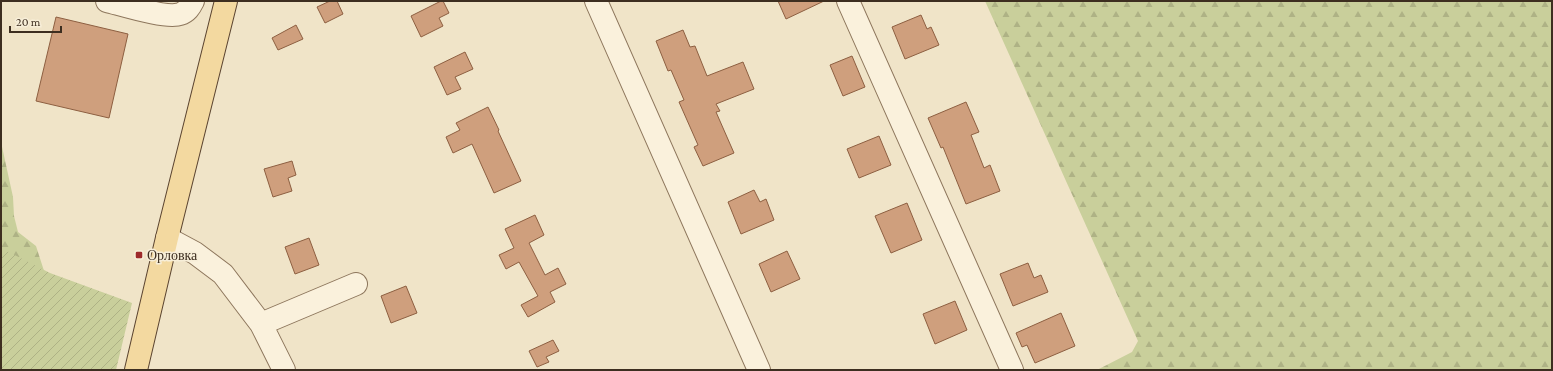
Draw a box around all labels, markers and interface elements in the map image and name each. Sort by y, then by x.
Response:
scale bar [10,8,61,34]
text: 20 m [16,15,41,29]
place label: Орловка [147,247,198,263]
marker: Орловка [134,250,144,260]

